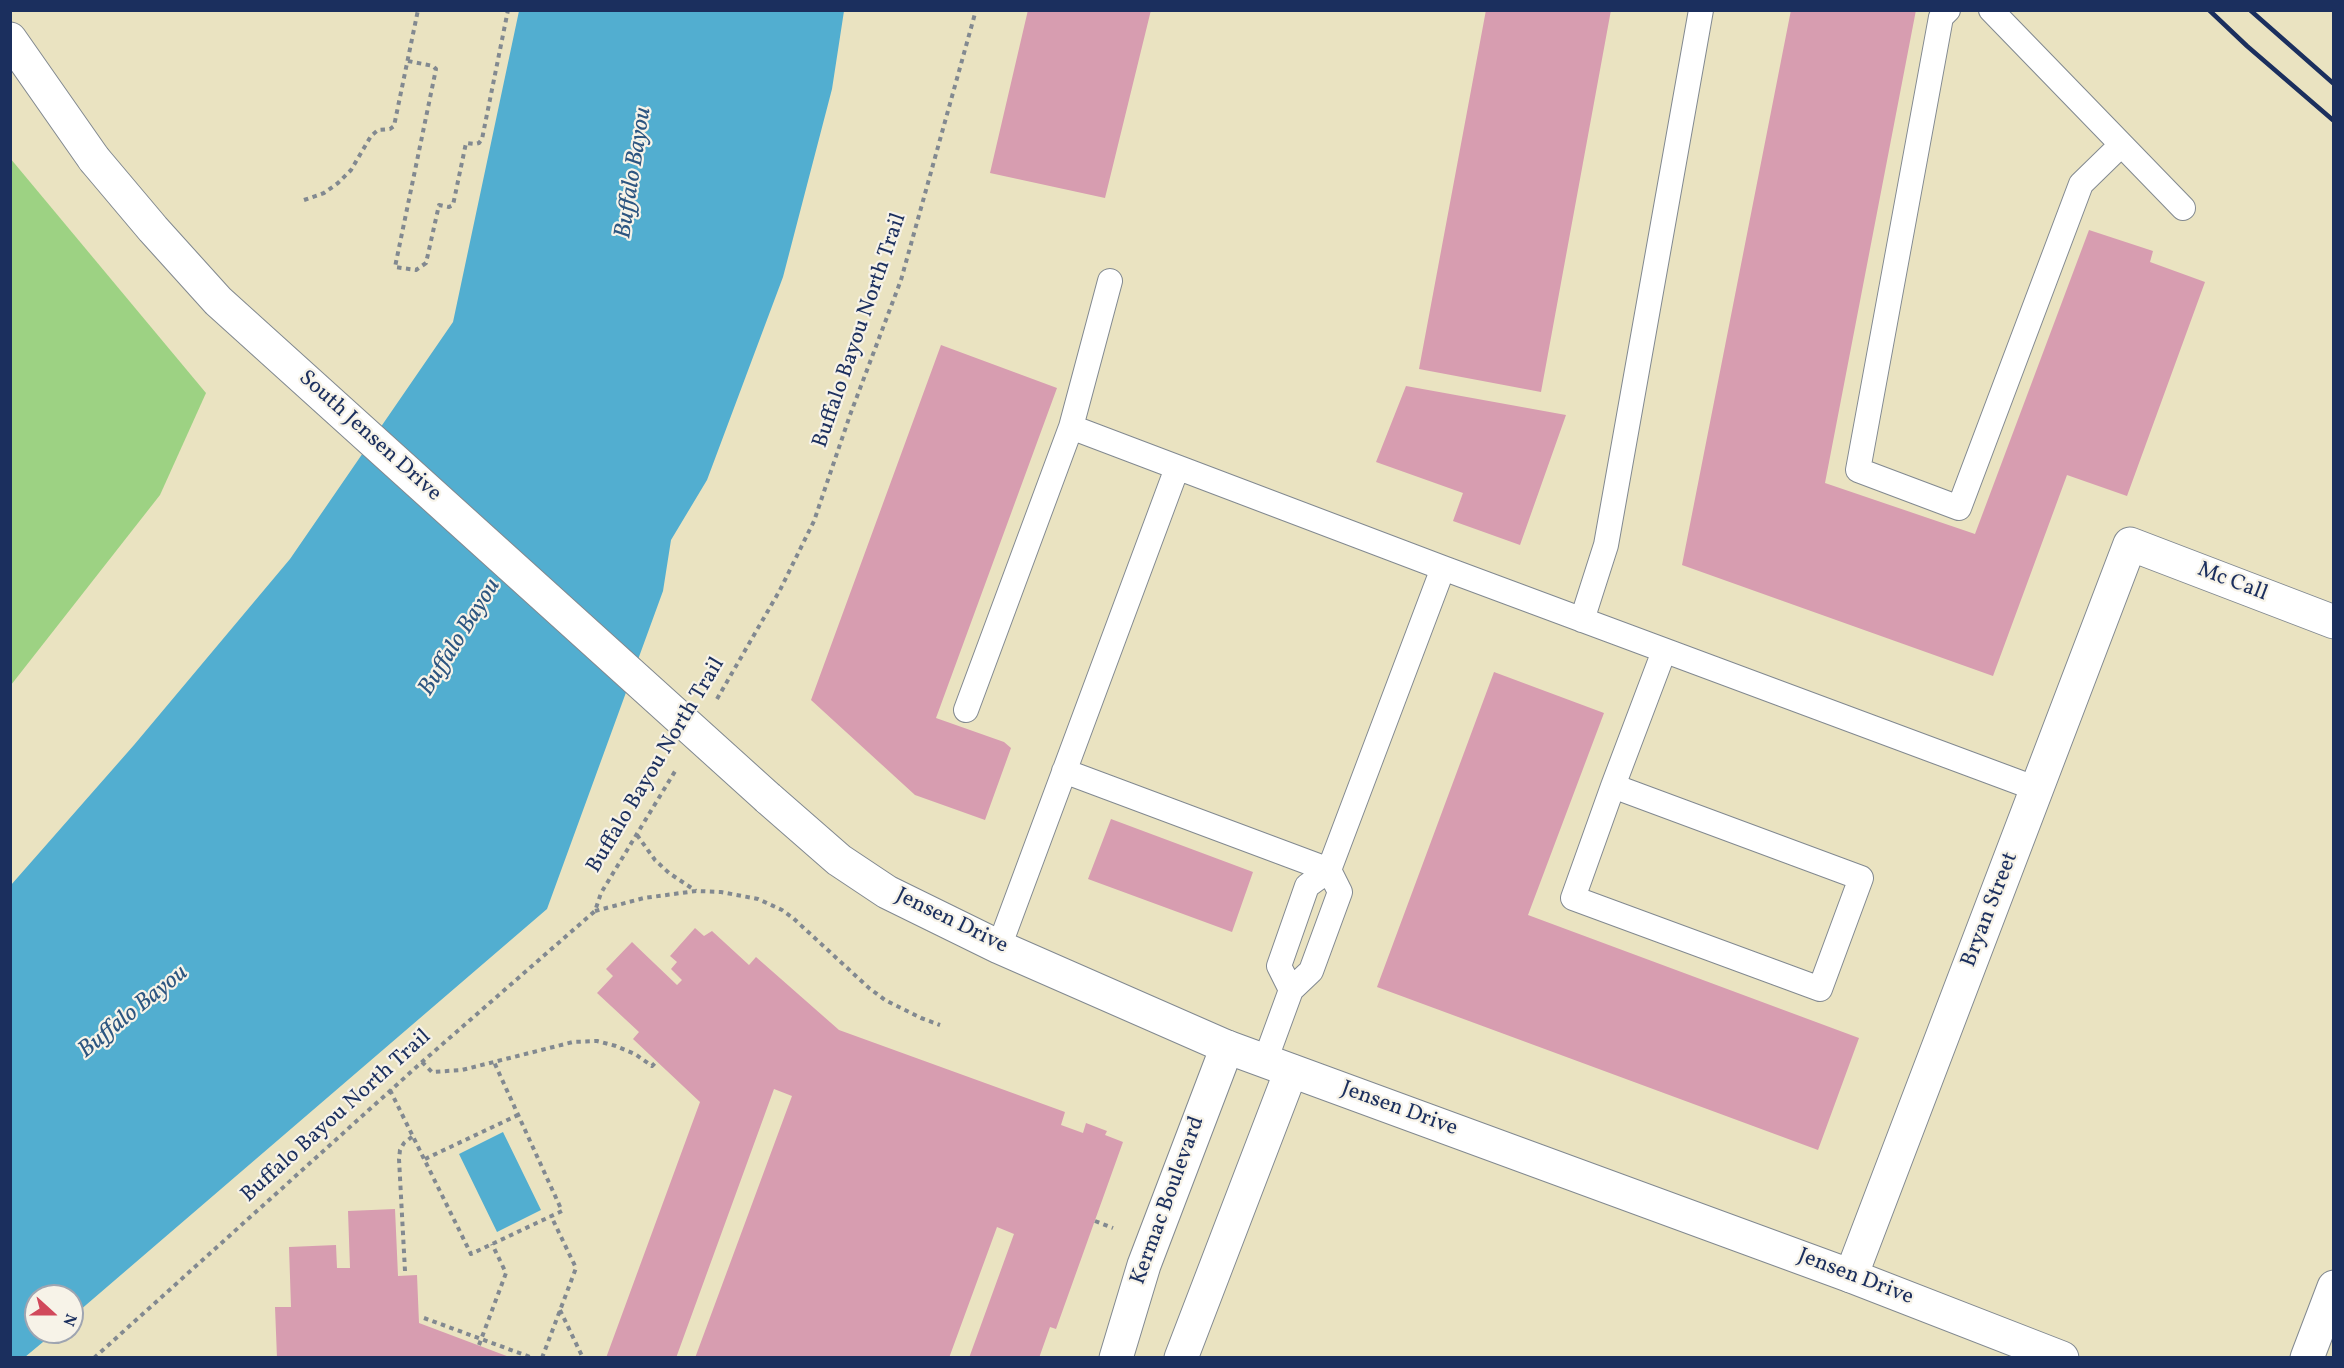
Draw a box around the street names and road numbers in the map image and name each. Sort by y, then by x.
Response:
street label: Buffalo Bayou North Trail [808,210,914,452]
street label: South Jensen Drive [292,366,446,508]
street label: Mc Call [2193,558,2271,608]
street label: Buffalo Bayou North Trail [582,654,732,878]
street label: Bryan Street [1957,849,2025,971]
street label: Jensen Drive [890,883,1012,961]
street label: Buffalo Bayou North Trail [237,1025,437,1209]
street label: Jensen Drive [1337,1077,1461,1143]
street label: Kermac Boulevard [1126,1113,1212,1289]
street label: Jensen Drive [1793,1244,1917,1312]

